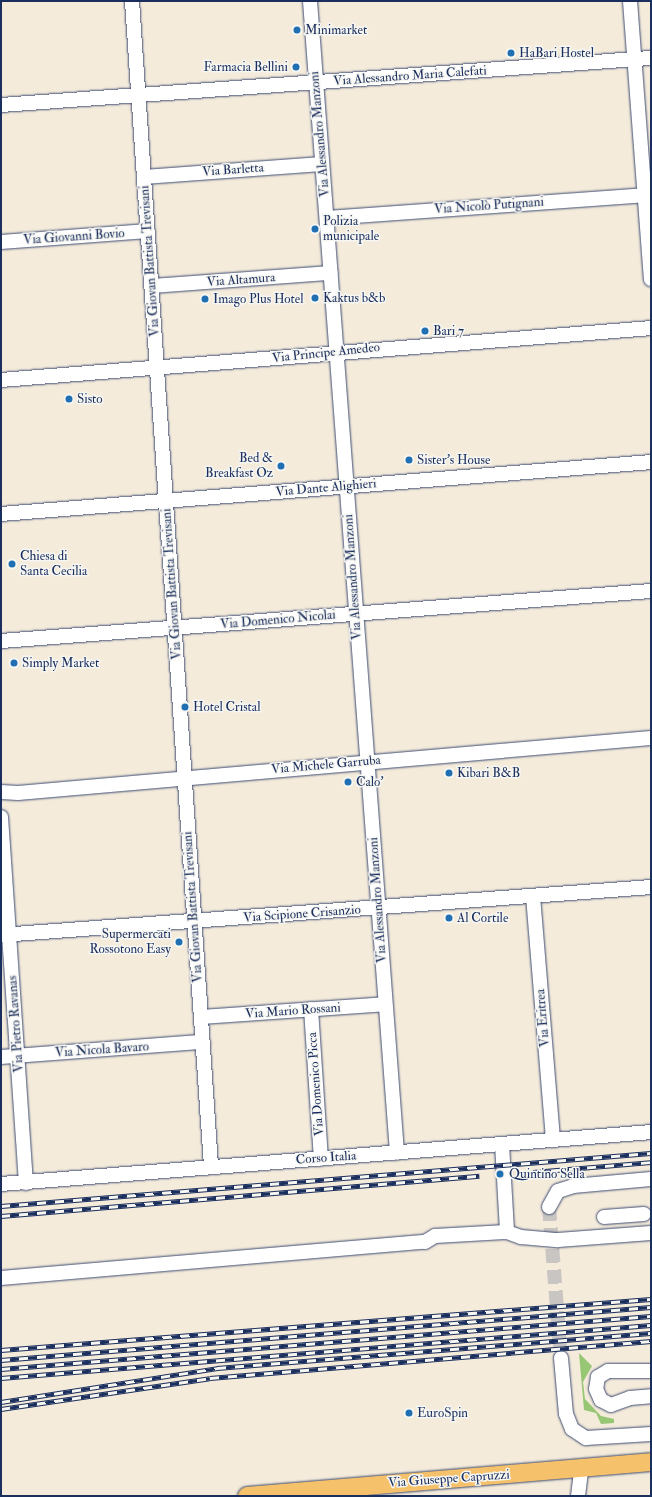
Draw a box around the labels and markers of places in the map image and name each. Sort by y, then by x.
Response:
place label: Minimarket [305,22,367,38]
marker: Minimarket [292,25,302,35]
place label: HaBari Hostel [519,45,594,61]
marker: HaBari Hostel [506,48,516,58]
place label: Farmacia Bellini [204,59,288,75]
marker: Farmacia Bellini [291,62,301,72]
place label: Polizia municipale [323,214,379,245]
marker: Polizia municipale [310,224,320,234]
place label: Kaktus b&b [323,290,385,306]
place label: Imago Plus Hotel [213,291,304,307]
marker: Kaktus b&b [310,293,320,303]
marker: Imago Plus Hotel [200,294,210,304]
place label: Bari 7 [433,323,464,339]
marker: Bari 7 [420,326,430,336]
place label: Sisto [77,391,103,407]
marker: Sisto [64,394,74,404]
place label: Bed & Breakfast Oz [205,451,273,482]
place label: Sister's House [417,452,490,468]
marker: Sister's House [404,455,414,465]
marker: Bed & Breakfast Oz [276,461,286,471]
place label: Chiesa di Santa Cecilia [20,549,87,580]
marker: Chiesa di Santa Cecilia [7,559,17,569]
place label: Simply Market [22,655,99,671]
marker: Simply Market [9,658,19,668]
place label: Hotel Cristal [193,699,261,715]
marker: Hotel Cristal [180,702,190,712]
place label: Kibari B&B [457,765,520,781]
marker: Kibari B&B [444,768,454,778]
place label: Calo' [356,774,384,790]
marker: Calo' [343,777,353,787]
place label: Al Cortile [457,910,508,926]
marker: Al Cortile [444,913,454,923]
place label: Supermercati Rossotono Easy [89,927,171,958]
marker: Supermercati Rossotono Easy [174,937,184,947]
place label: Quintino Sella [509,1166,585,1182]
marker: Quintino Sella [494,1168,506,1180]
place label: EuroSpin [417,1405,468,1421]
marker: EuroSpin [404,1408,414,1418]

